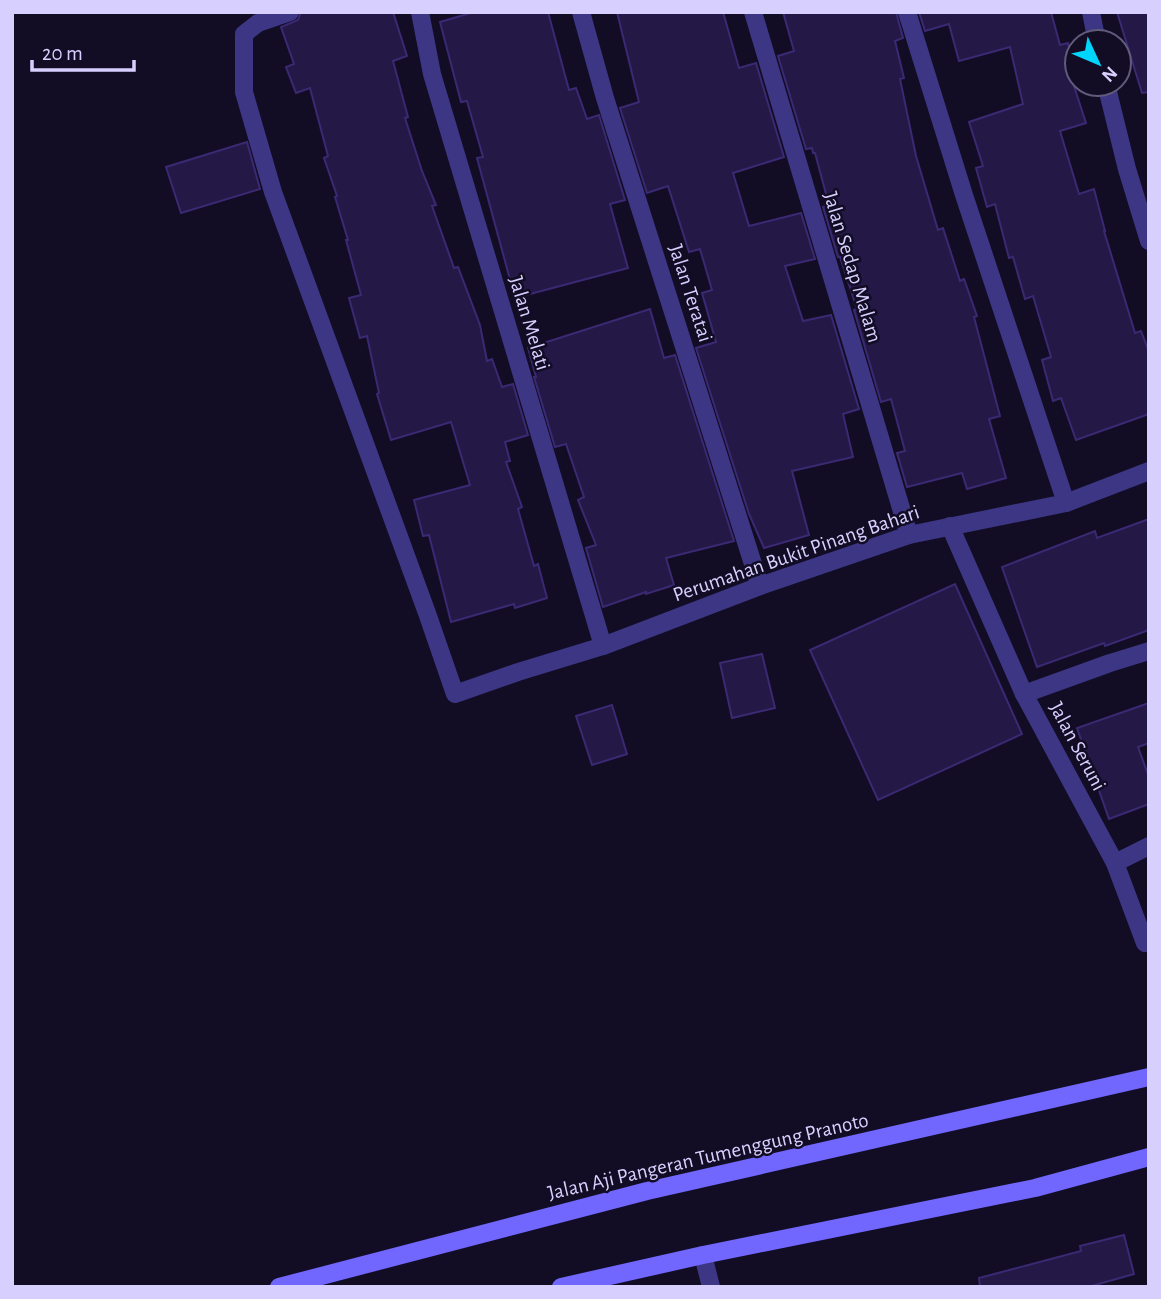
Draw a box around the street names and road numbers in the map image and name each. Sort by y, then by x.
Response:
street label: Jalan Sedap Malam [820,189,885,345]
street label: Jalan Teratai [665,242,716,344]
street label: Jalan Melati [505,274,554,373]
street label: Perumahan Bukit Pinang Bahari [670,501,922,606]
street label: Jalan Seruni [1045,698,1110,794]
street label: Jalan Aji Pangeran Tumenggung Pranoto [546,1109,871,1204]

